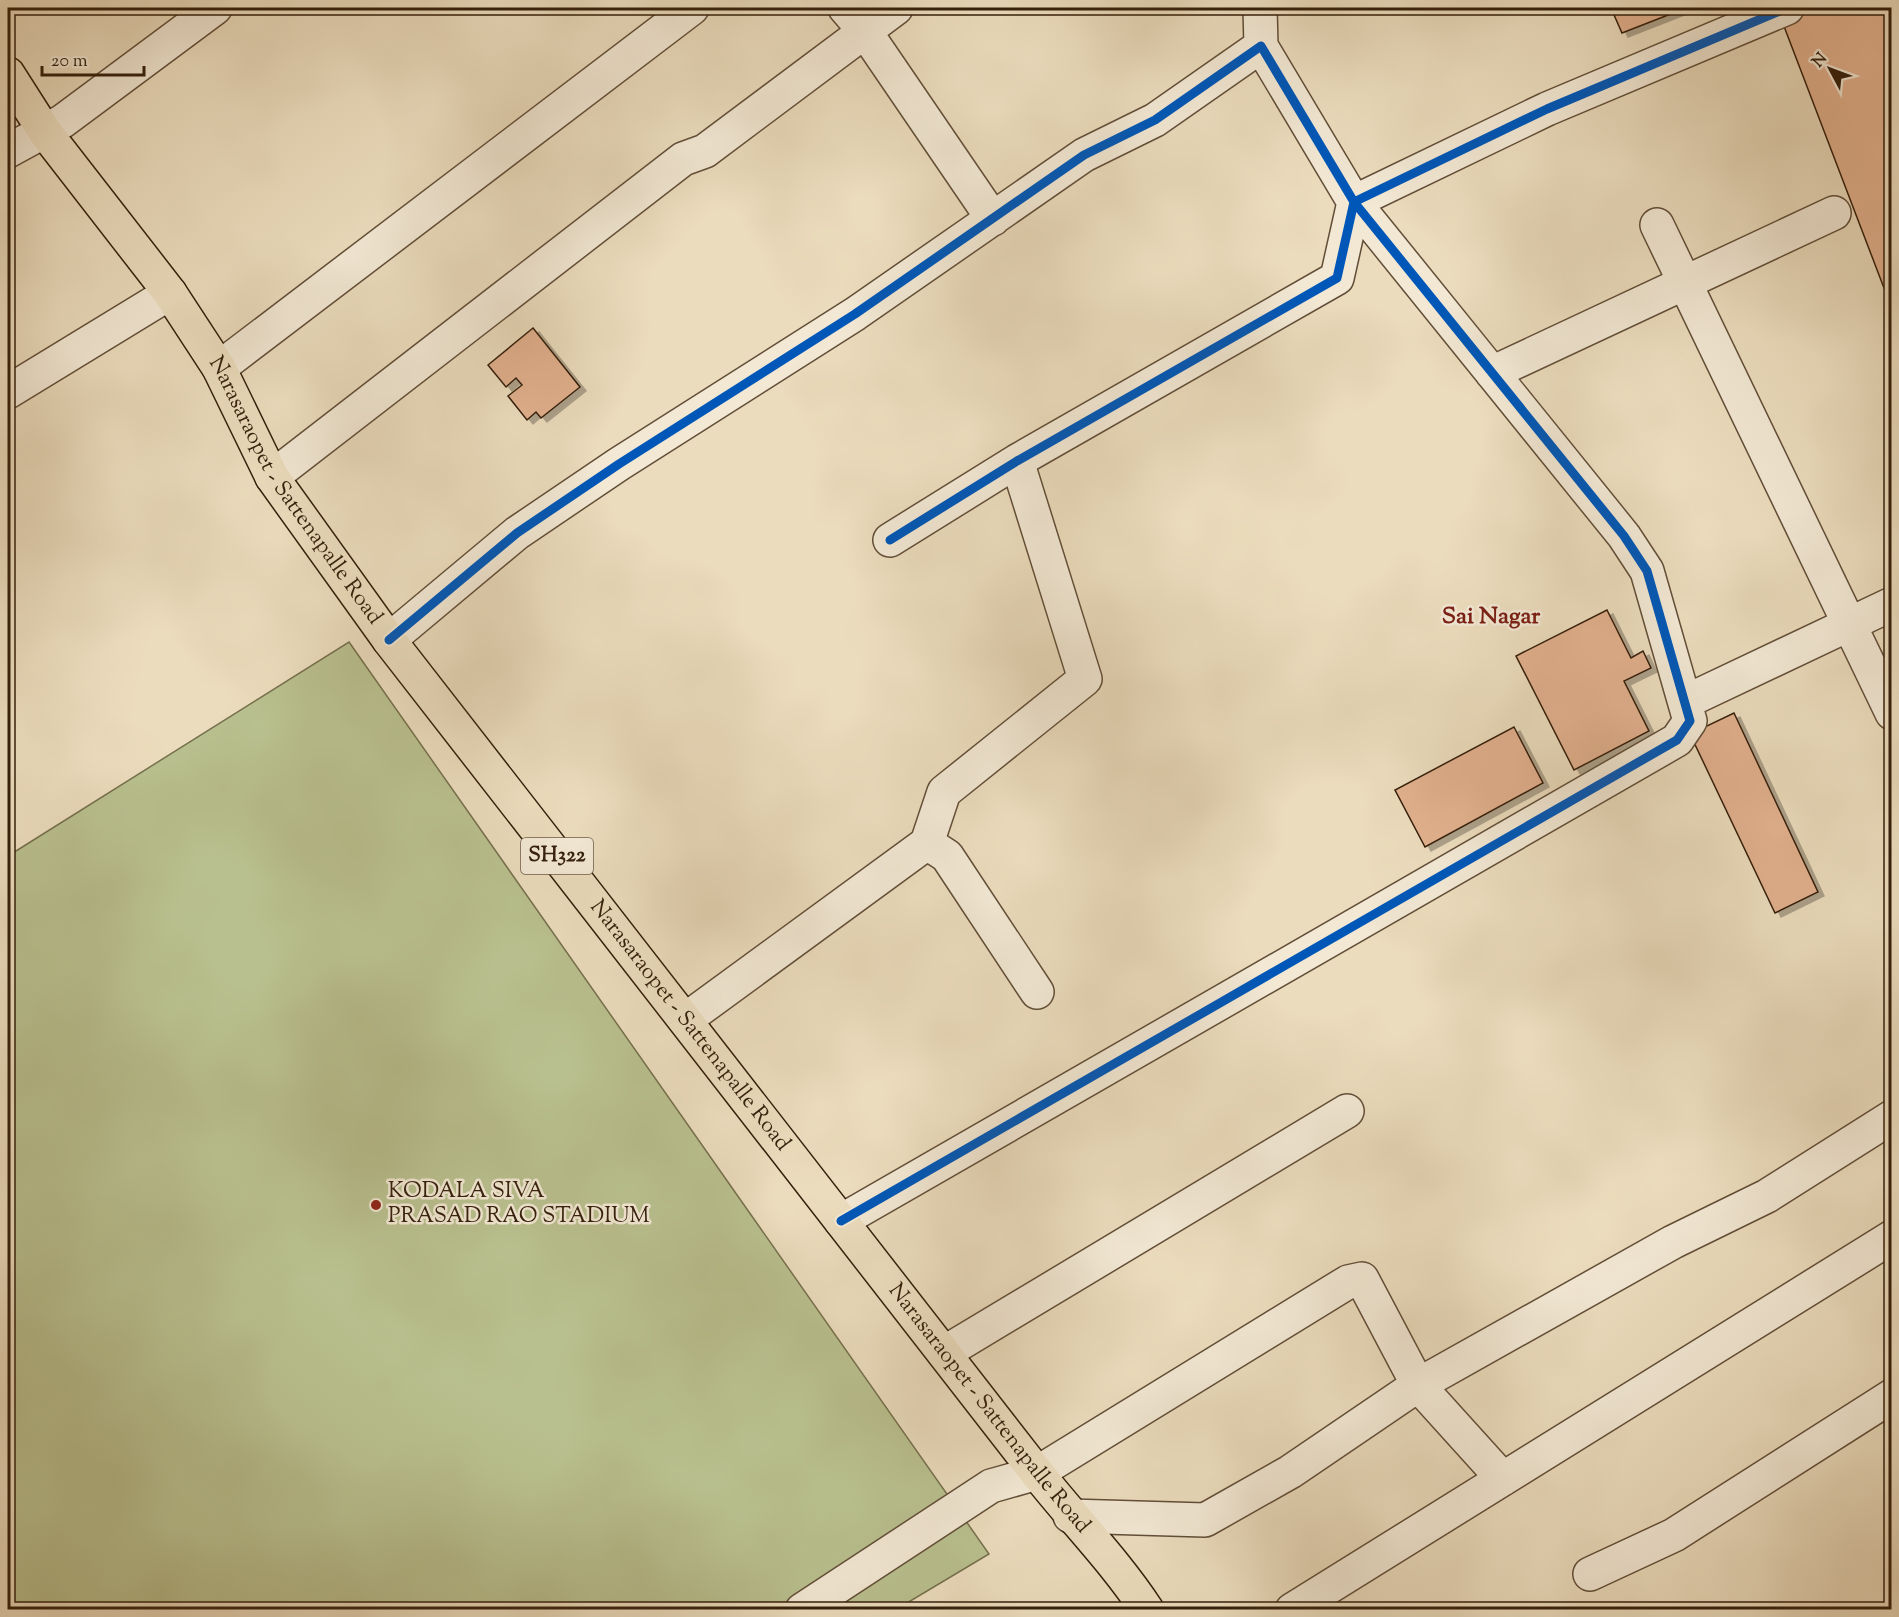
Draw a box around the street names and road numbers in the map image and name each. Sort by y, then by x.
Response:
street label: Narasaraopet - Sattenapalle Road [200,350,389,632]
road number: SH322 [521,838,593,874]
street label: Narasaraopet - Sattenapalle Road [581,893,797,1159]
street label: Narasaraopet - Sattenapalle Road [879,1277,1097,1541]

